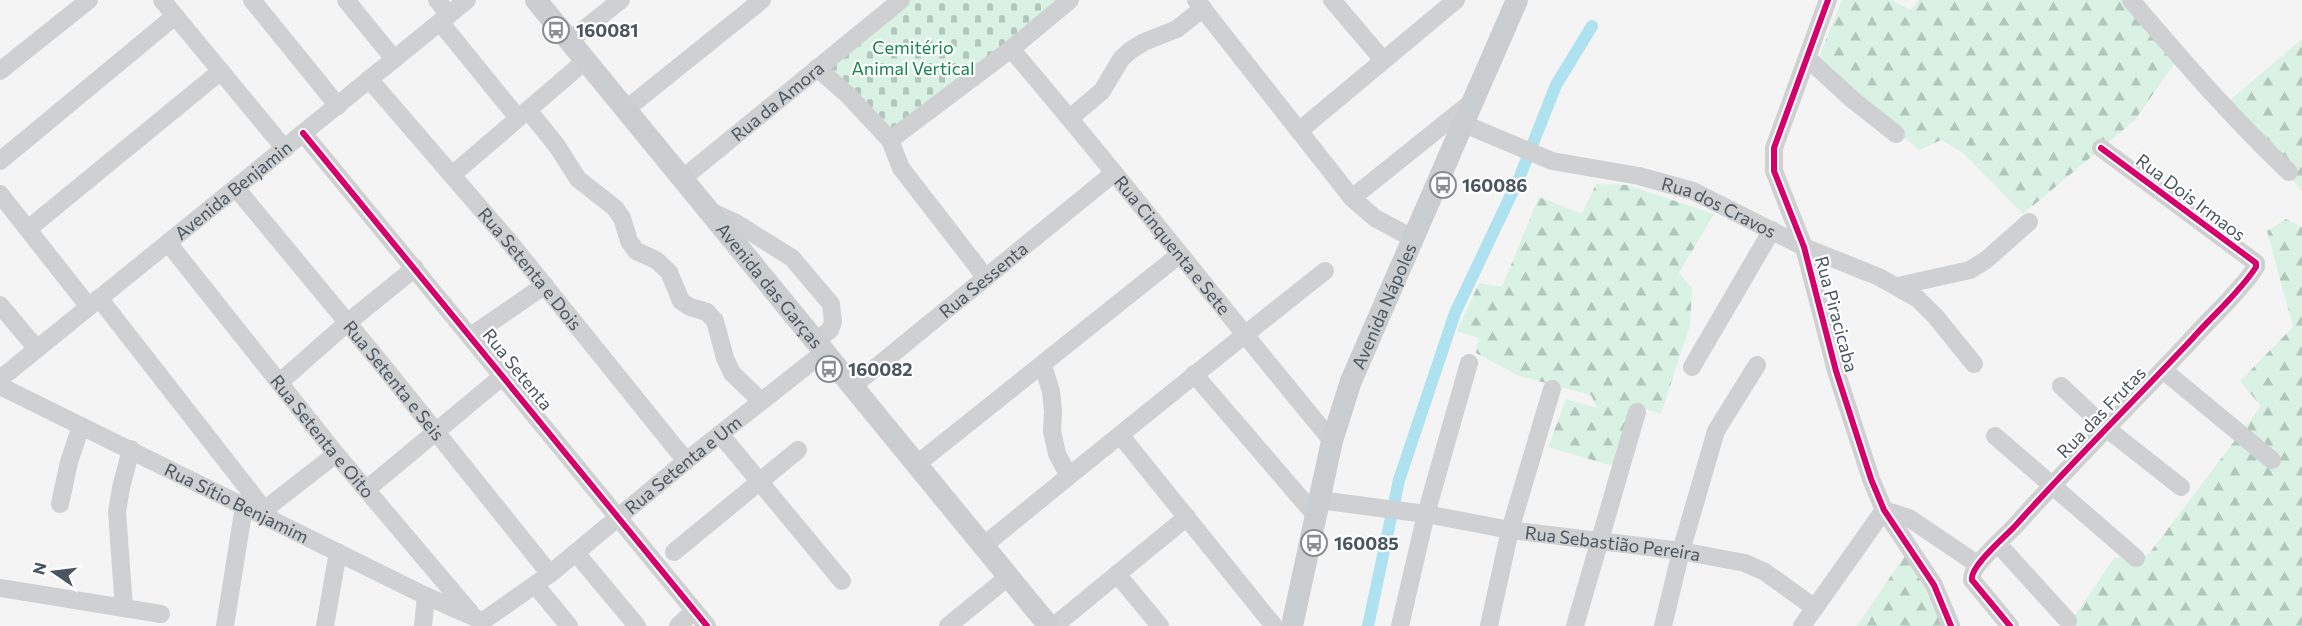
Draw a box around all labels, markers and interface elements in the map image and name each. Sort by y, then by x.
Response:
bus stop icon: 160081 [541,15,571,45]
place label: 160081 [576,19,638,41]
park label: Cemitério Animal Vertical [851,36,975,79]
street label: Rua da Amora [726,57,828,146]
street label: Avenida Benjamin [170,136,296,244]
street label: Rua Dois Irmaos [2132,149,2250,245]
bus stop icon: 160086 [1428,170,1458,200]
street label: Rua Cinquenta e Sete [1110,171,1235,319]
street label: Rua dos Cravos [1659,172,1780,242]
place label: 160086 [1462,174,1527,196]
street label: Rua Setenta e Dois [474,203,587,334]
street label: Avenida das Garças [712,218,828,353]
street label: Rua Sessenta [934,237,1032,322]
street label: Avenida Nápoles [1347,240,1421,372]
street label: Rua Piracicaba [1811,254,1863,374]
street label: Rua Setenta e Seis [339,316,449,445]
street label: Rua Setenta [478,324,558,414]
bus stop icon: 160082 [814,354,844,384]
place label: 160082 [848,358,912,380]
street label: Rua das Frutas [2052,362,2150,462]
street label: Rua Setenta e Oito [266,370,379,502]
street label: Rua Setenta e Um [620,411,746,518]
street label: Rua Sítio Benjamim [161,458,312,548]
street label: Rua Sebastião Pereira [1524,521,1702,565]
bus stop icon: 160085 [1299,528,1329,558]
place label: 160085 [1334,532,1399,554]
north arrow [24,542,84,602]
text: N [28,560,50,576]

